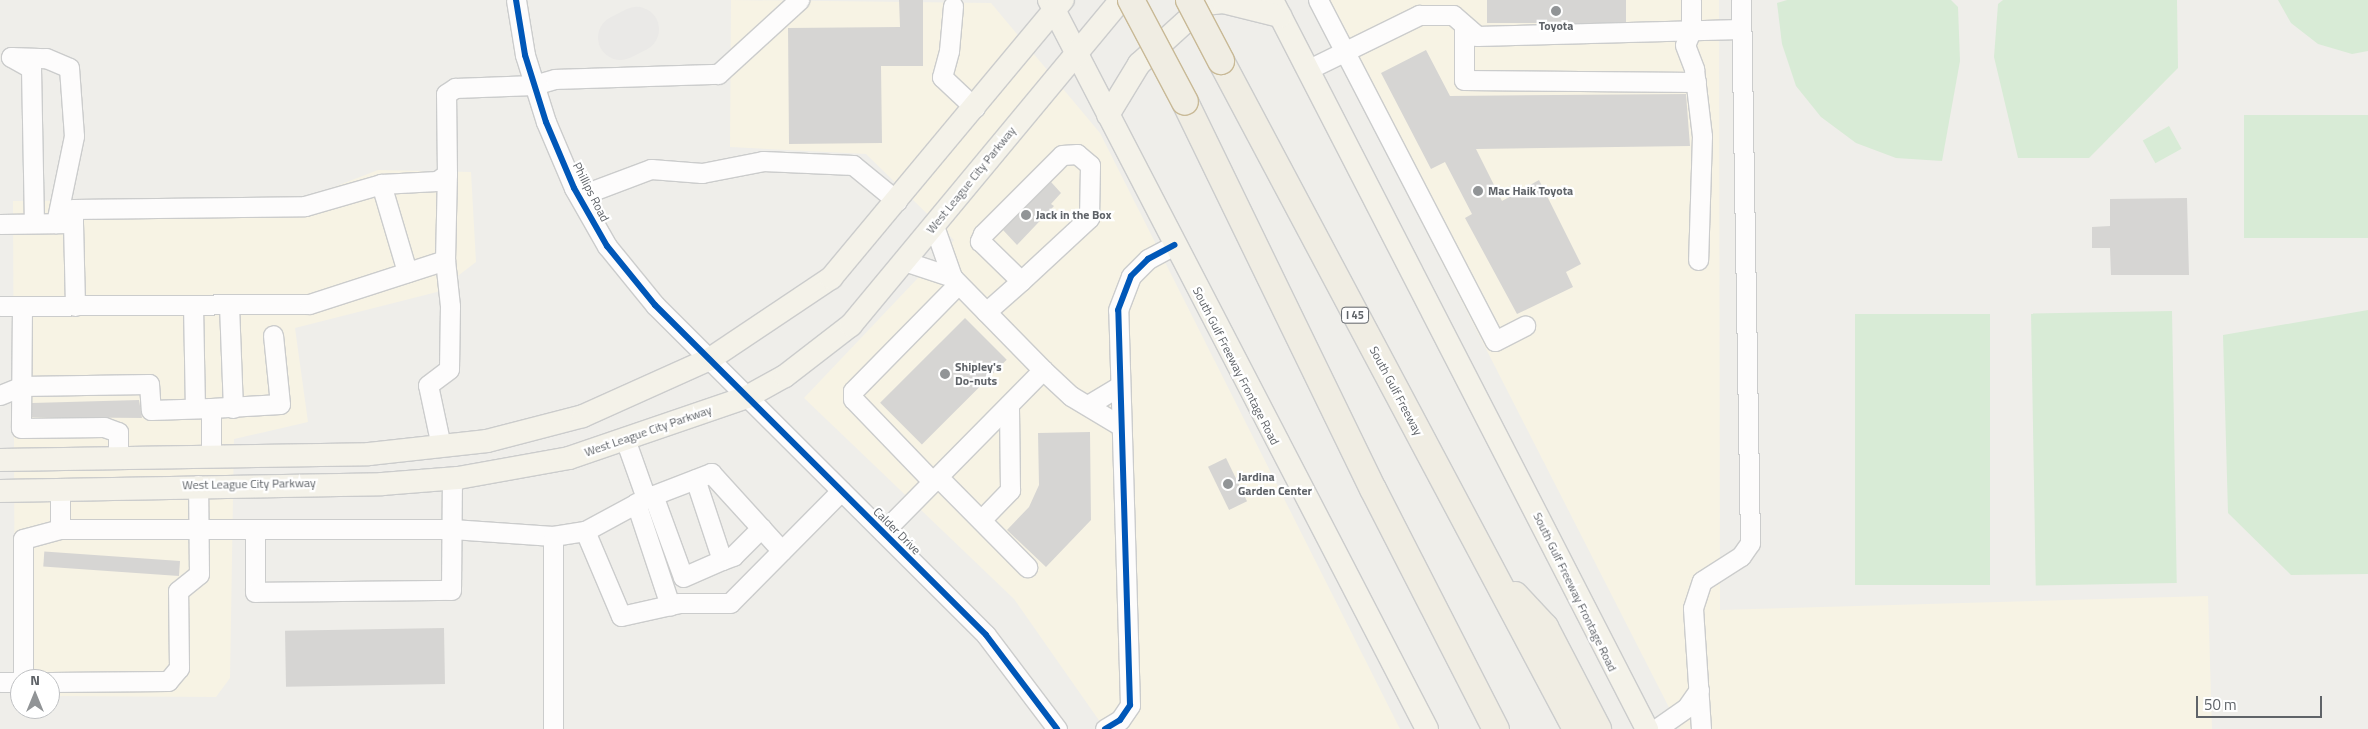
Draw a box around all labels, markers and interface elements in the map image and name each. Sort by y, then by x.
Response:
marker: Toyota [1550,5,1562,17]
place label: Toyota [1539,19,1573,33]
street label: West League City Parkway [923,124,1019,236]
street label: Phillips Road [570,160,612,224]
place label: Mac Haik Toyota [1488,184,1573,198]
marker: Mac Haik Toyota [1472,185,1484,197]
place label: Jack in the Box [1036,208,1111,222]
marker: Jack in the Box [1020,209,1032,221]
street label: South Gulf Freeway Frontage Road [1190,285,1282,447]
road number: I 45 [1340,306,1370,324]
street label: South Gulf Freeway [1366,344,1426,438]
place label: Shipley's Do-nuts [955,360,1002,388]
marker: Shipley's Do-nuts [939,368,951,380]
street label: West League City Parkway [583,402,713,460]
place label: Jardina Garden Center [1238,470,1312,498]
street label: West League City Parkway [182,476,316,492]
marker: Jardina Garden Center [1222,478,1234,490]
street label: Calder Drive [870,504,924,558]
street label: South Gulf Freeway Frontage Road [1530,510,1620,674]
north arrow [10,669,60,719]
text: N [30,669,40,690]
scale bar [2198,686,2324,718]
text: 50 m [2204,693,2237,716]

